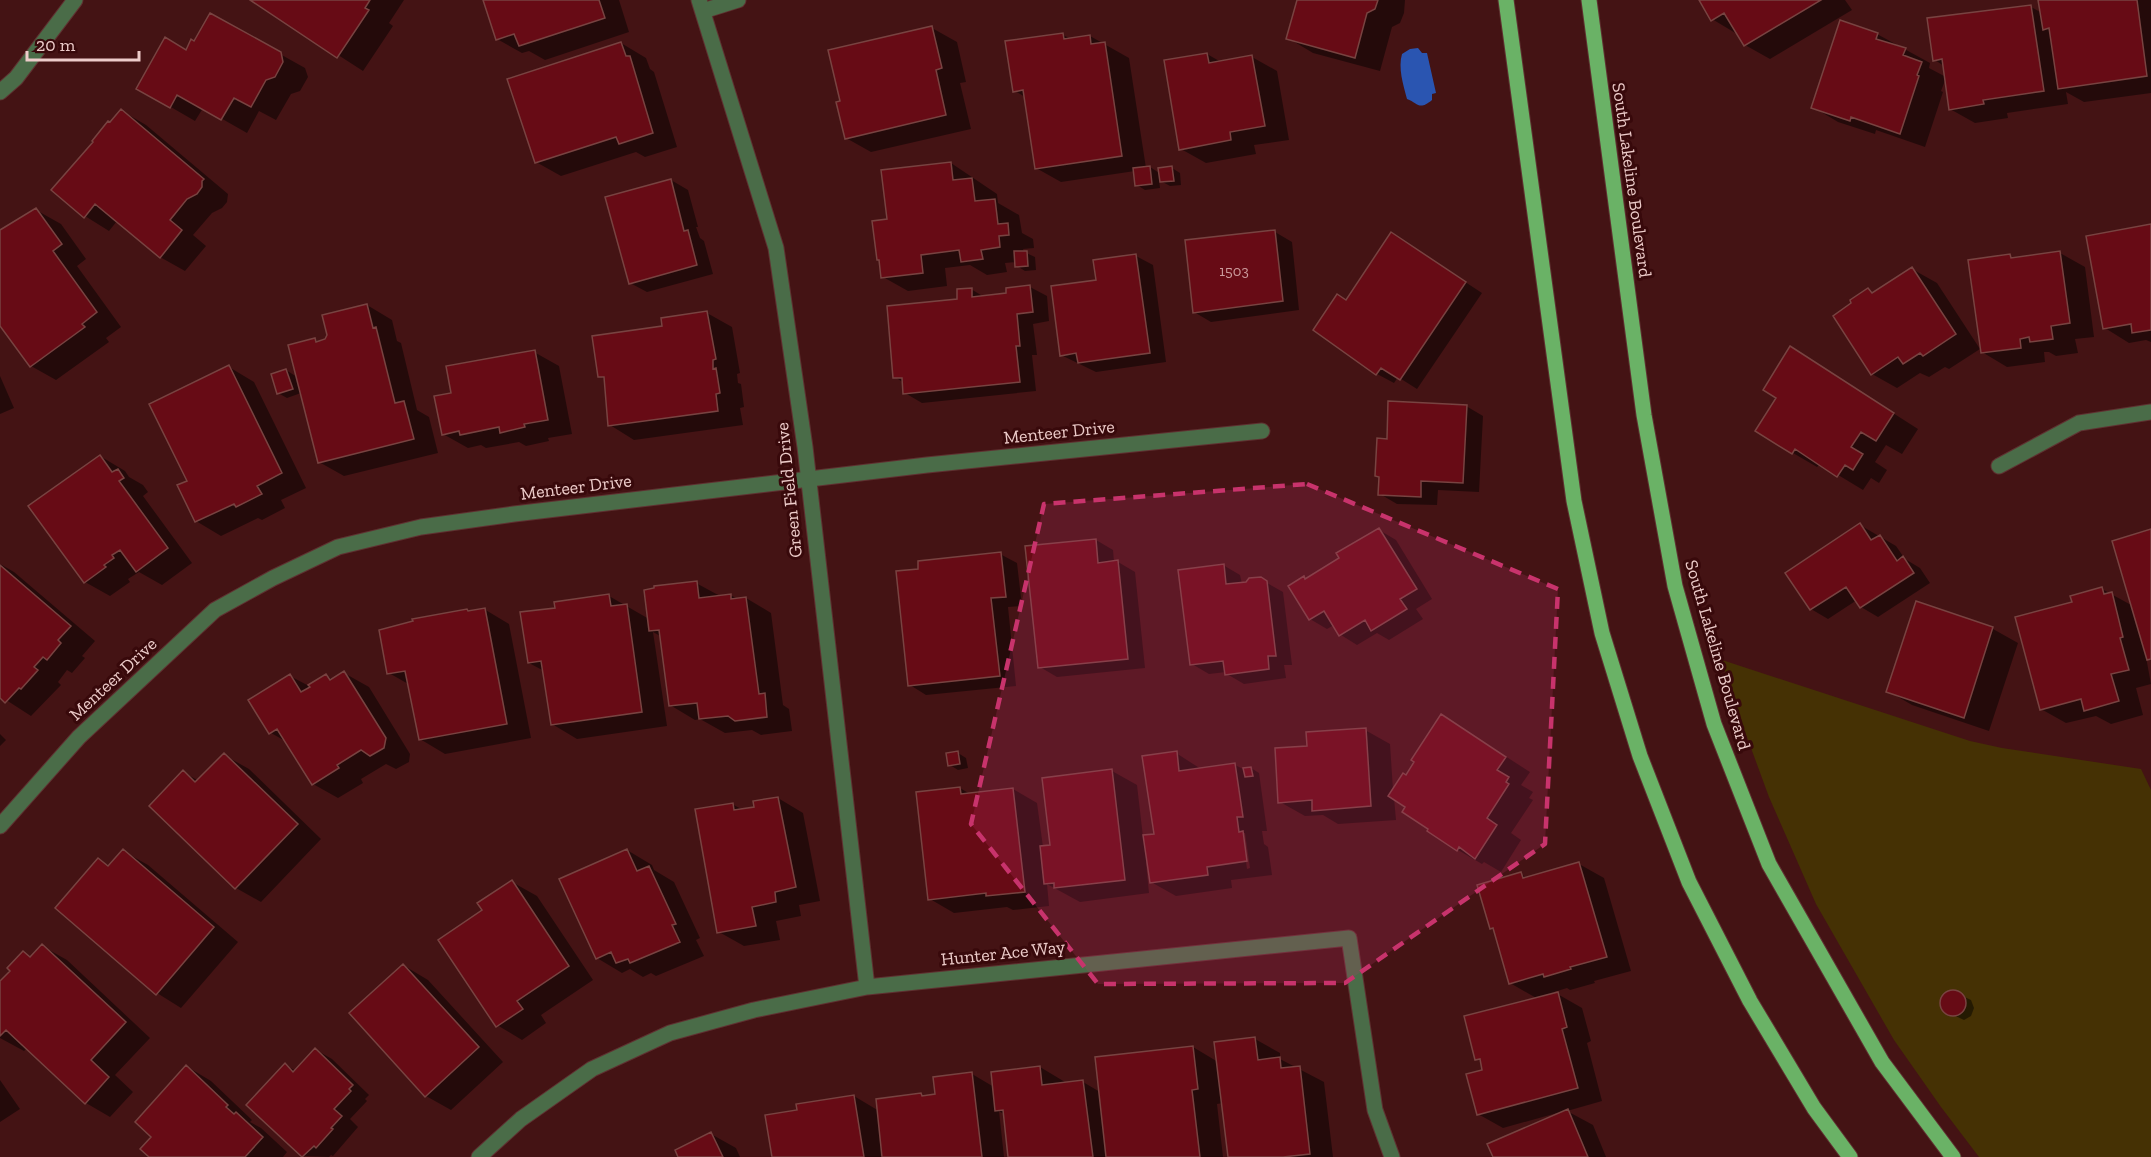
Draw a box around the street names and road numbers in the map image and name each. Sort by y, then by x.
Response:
street label: South Lakeline Boulevard [1607,81,1657,279]
street label: Menteer Drive [1002,415,1116,449]
street label: Green Field Drive [771,421,807,559]
street label: Menteer Drive [519,469,633,505]
street label: South Lakeline Boulevard [1680,557,1756,753]
street label: Menteer Drive [65,633,161,725]
street label: Hunter Ace Way [940,935,1067,970]

